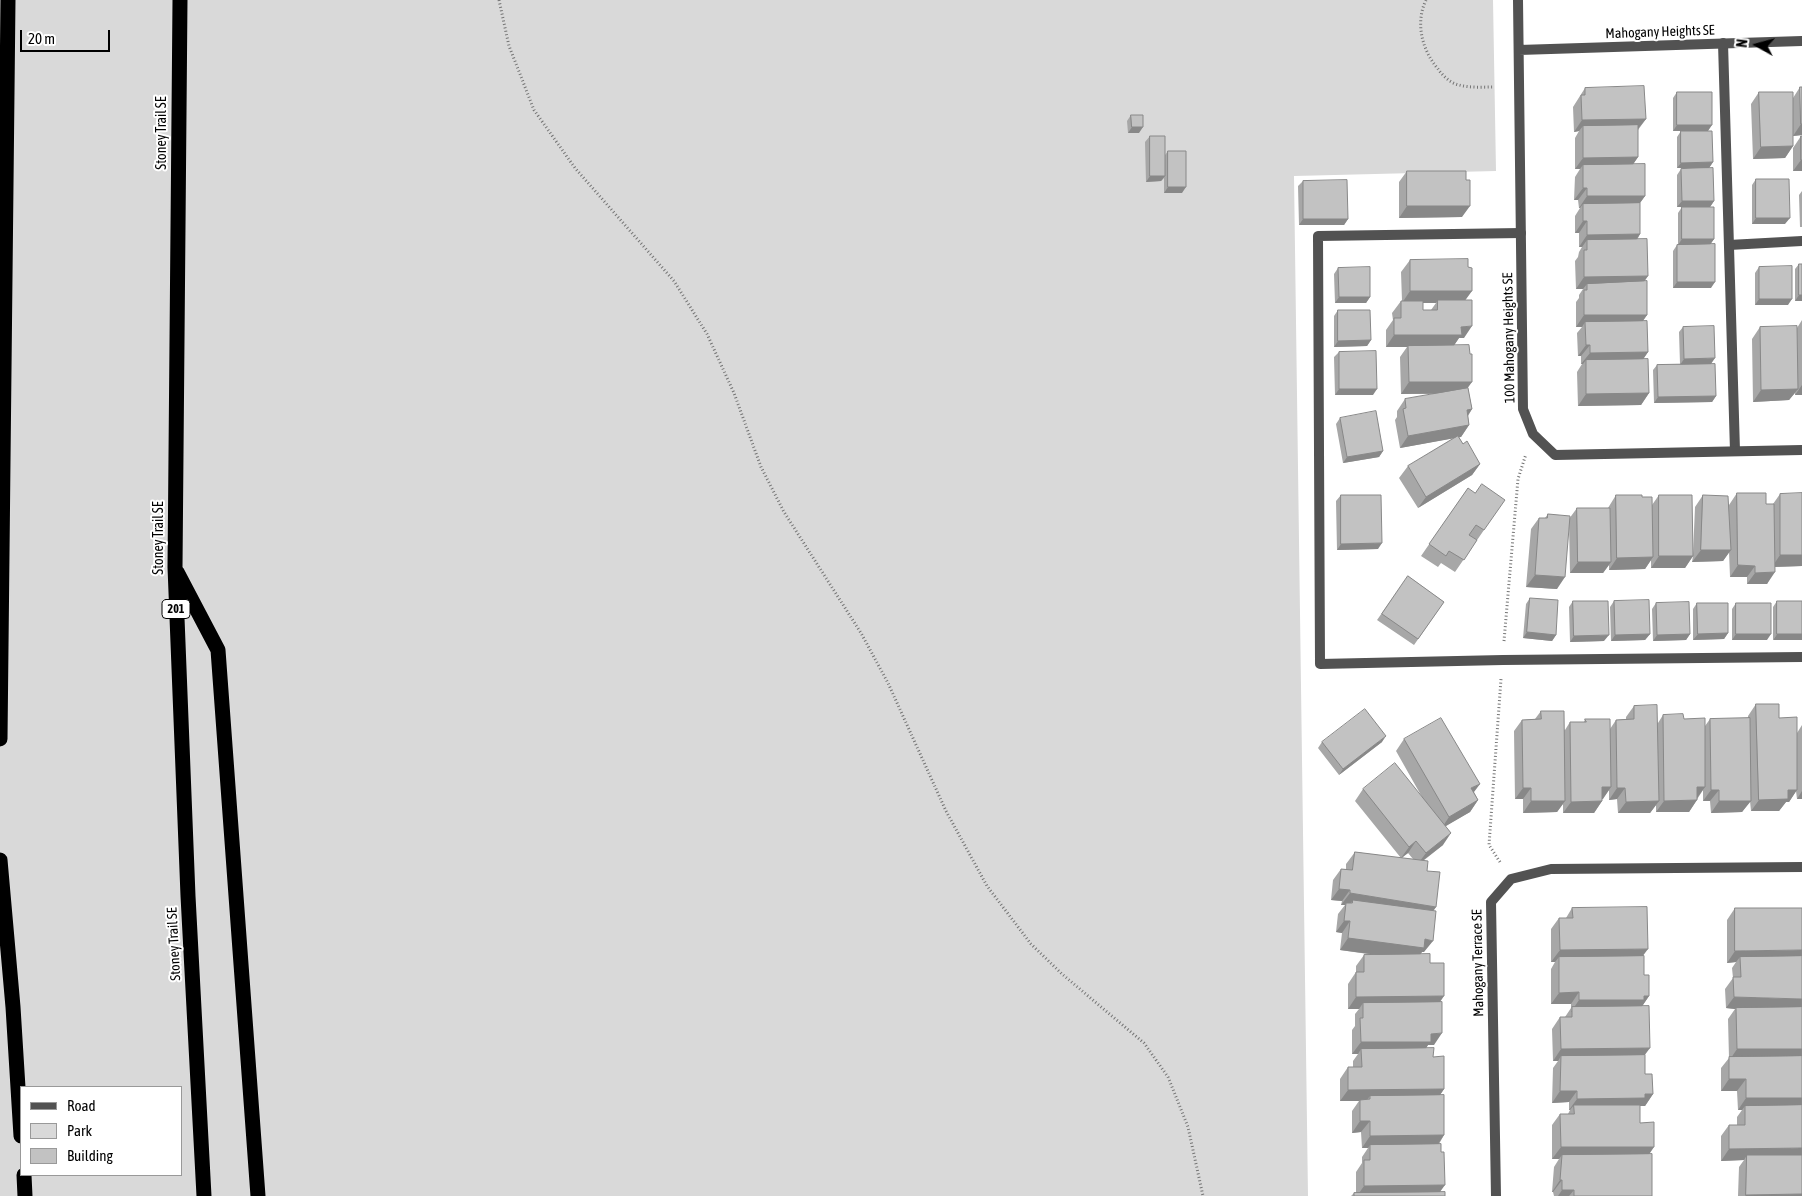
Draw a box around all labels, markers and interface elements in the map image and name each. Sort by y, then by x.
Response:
scale bar [22,20,112,52]
north arrow [1732,20,1782,70]
street label: Mahogany Heights SE [1605,22,1715,42]
text: 20 m [28,30,55,47]
text: N [1734,38,1751,48]
street label: Stoney Trail SE [154,96,170,170]
street label: 100 Mahogany Heights SE [1499,272,1519,404]
street label: Stoney Trail SE [151,501,167,575]
road number: 201 [162,600,190,618]
street label: Stoney Trail SE [164,907,184,981]
street label: Mahogany Terrace SE [1469,909,1487,1017]
legend [20,1086,182,1176]
text: Road [67,1097,96,1114]
text: Park [67,1122,92,1139]
text: Building [67,1147,113,1164]

